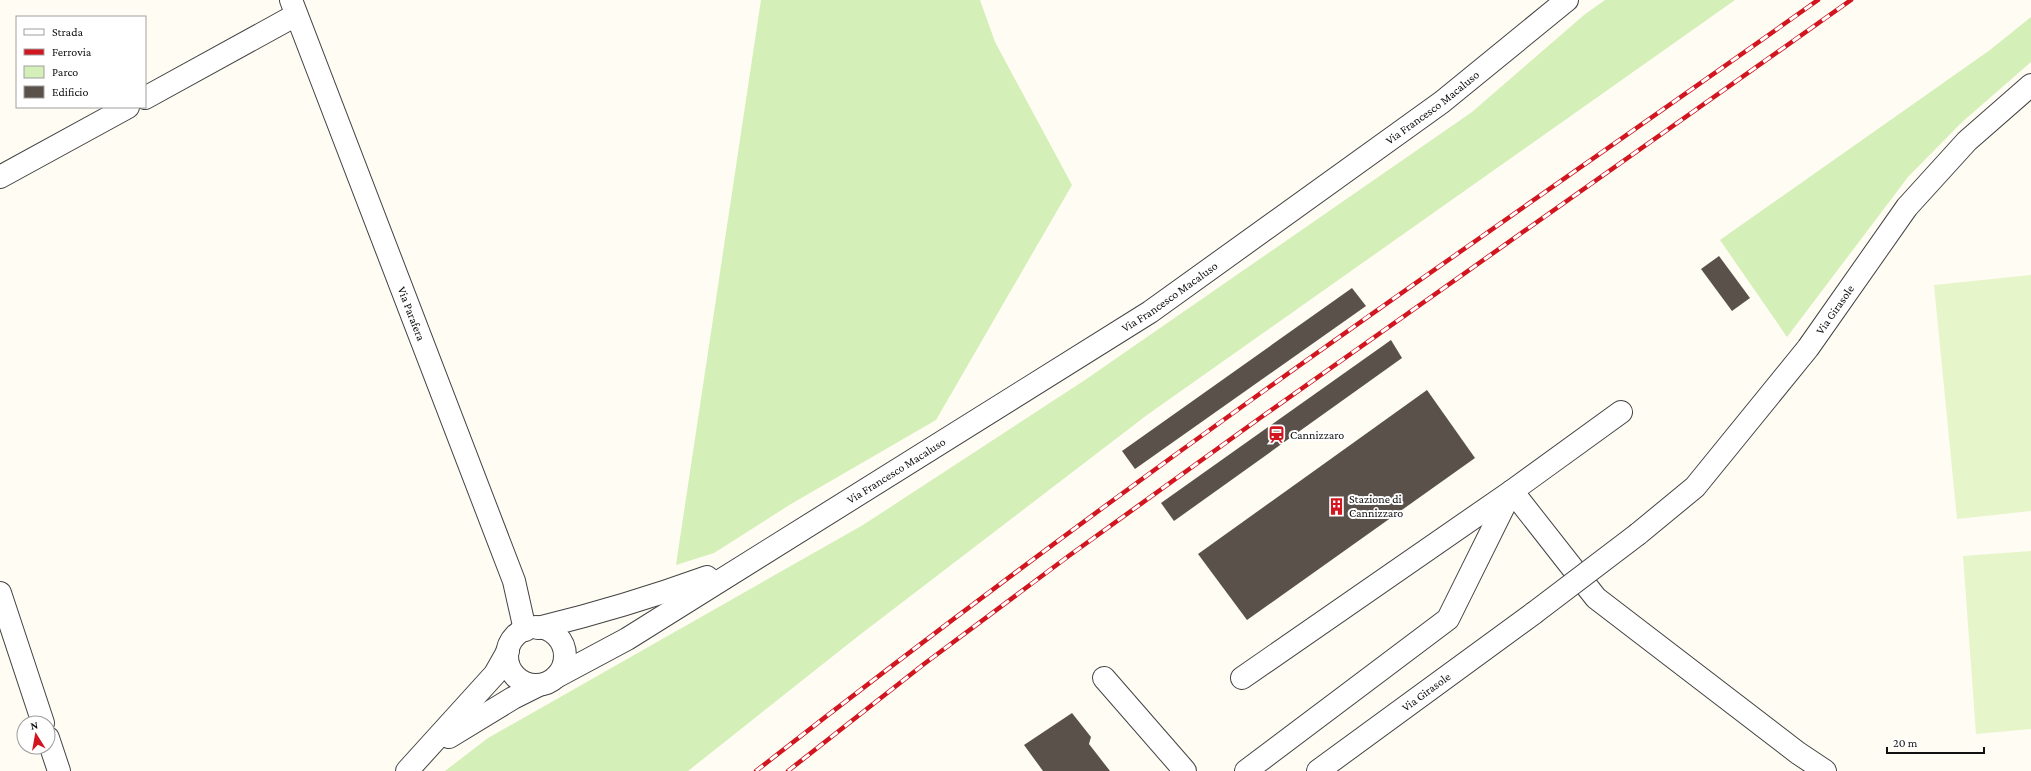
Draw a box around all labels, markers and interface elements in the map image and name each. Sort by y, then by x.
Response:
legend [16,16,146,108]
text: Strada [52,25,83,39]
text: Ferrovia [52,45,92,59]
text: Parco [52,65,78,79]
street label: Via Francesco Macaluso [1383,68,1482,147]
text: Edificio [52,85,89,99]
street label: Via Francesco Macaluso [1119,259,1220,335]
street label: Via Girasole [1813,282,1857,337]
street label: Via Parafera [395,285,428,343]
station icon: Cannizzaro [1267,425,1287,445]
place label: Cannizzaro [1290,428,1344,442]
street label: Via Francesco Macaluso [844,435,948,507]
place label: Stazione di Cannizzaro [1349,492,1403,520]
building icon: Stazione di Cannizzaro [1326,496,1346,516]
street label: Via Girasole [1399,669,1453,714]
north arrow [16,715,56,755]
text: N [29,718,39,732]
scale bar [1887,729,1984,755]
text: 20 m [1893,736,1918,750]

